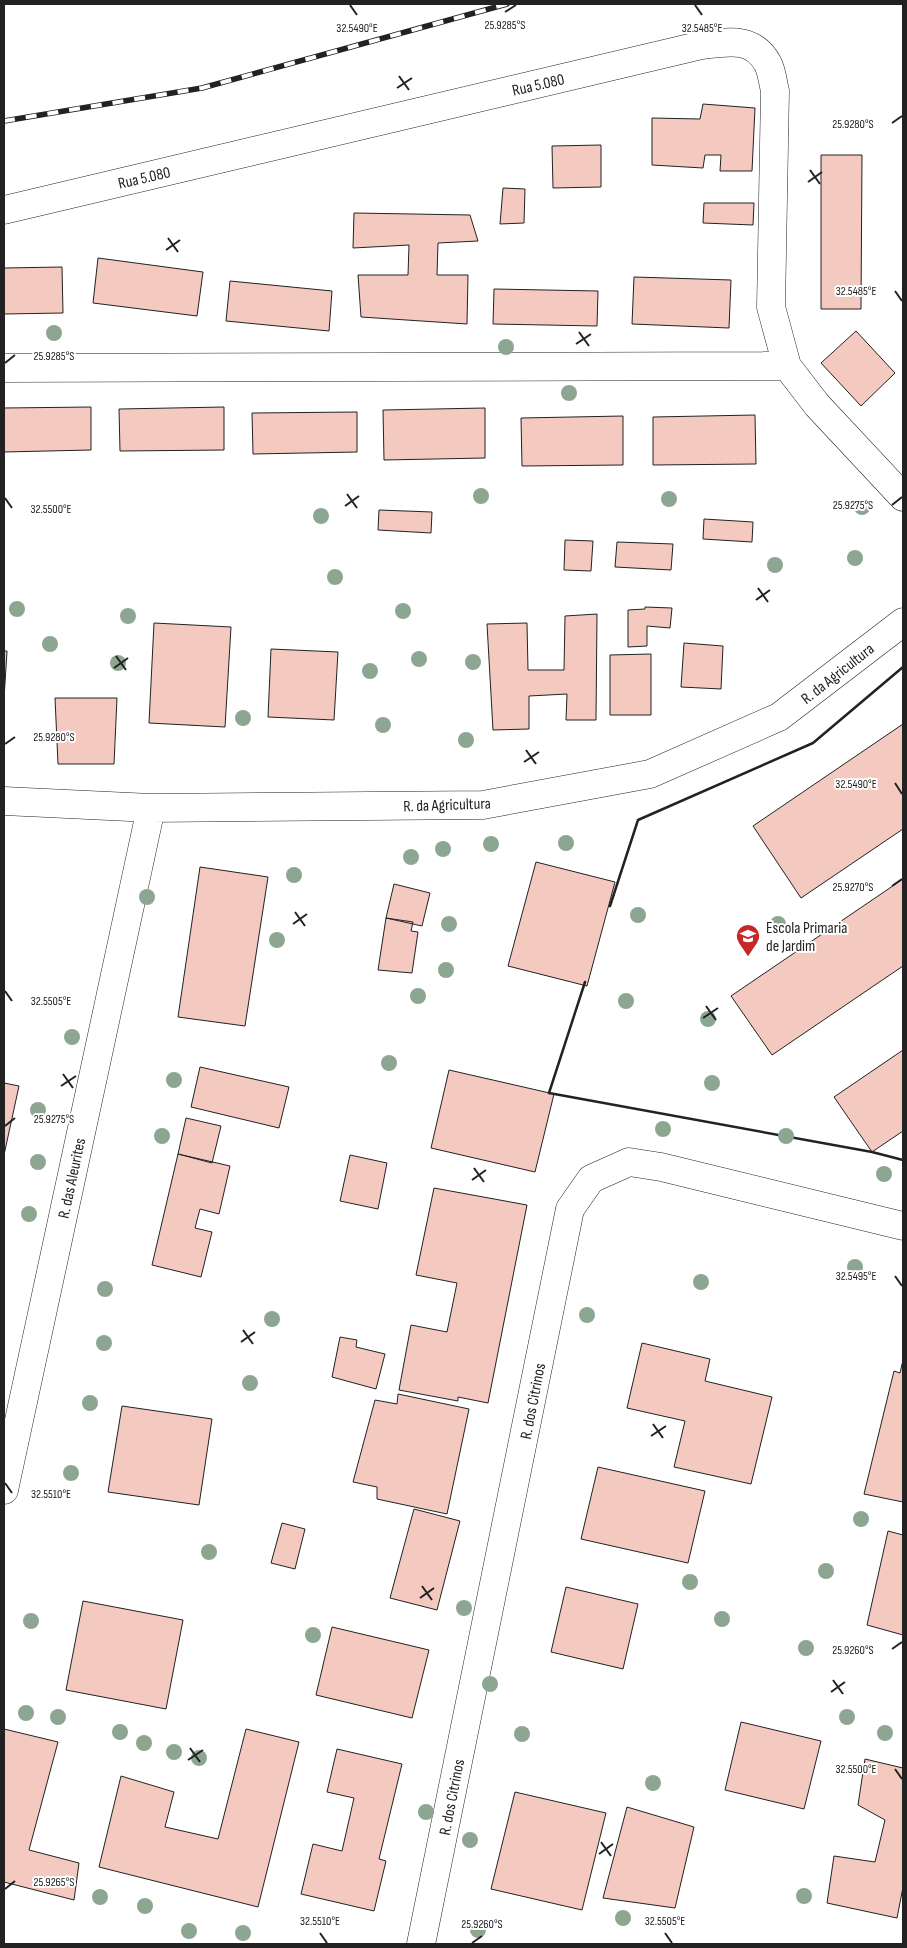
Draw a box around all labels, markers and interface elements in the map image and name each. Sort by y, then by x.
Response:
text: 25.9285°S [485,18,525,33]
text: 32.5490°E [336,21,378,36]
text: 32.5485°E [682,21,722,36]
street label: Rua 5.080 [510,70,566,101]
text: 25.9280°S [832,117,874,132]
street label: Rua 5.080 [116,163,172,194]
text: 32.5485°E [836,284,876,299]
text: 25.9285°S [34,349,74,364]
text: 25.9275°S [833,498,873,513]
text: 32.5500°E [30,502,72,517]
street label: R. da Agricultura [798,640,878,709]
text: 25.9280°S [33,730,75,745]
text: 32.5490°E [835,777,877,792]
street label: R. da Agricultura [403,794,491,817]
text: 25.9270°S [833,880,873,895]
place label: Escola Primaria de Jardim [766,919,847,956]
school or university icon: Escola Primaria de Jardim [735,923,761,957]
text: 32.5505°E [31,994,71,1009]
text: 25.9275°S [34,1112,74,1127]
street label: R. das Aleurites [55,1136,90,1220]
text: 32.5495°E [836,1269,876,1284]
street label: R. dos Citrinos [517,1361,550,1441]
text: 32.5510°E [31,1487,71,1502]
text: 25.9260°S [832,1643,874,1658]
street label: R. dos Citrinos [436,1757,469,1837]
text: 32.5500°E [835,1762,877,1777]
text: 25.9265°S [34,1875,74,1890]
text: 32.5510°E [300,1914,340,1929]
text: 32.5505°E [645,1914,685,1929]
text: 25.9260°S [461,1917,503,1932]

